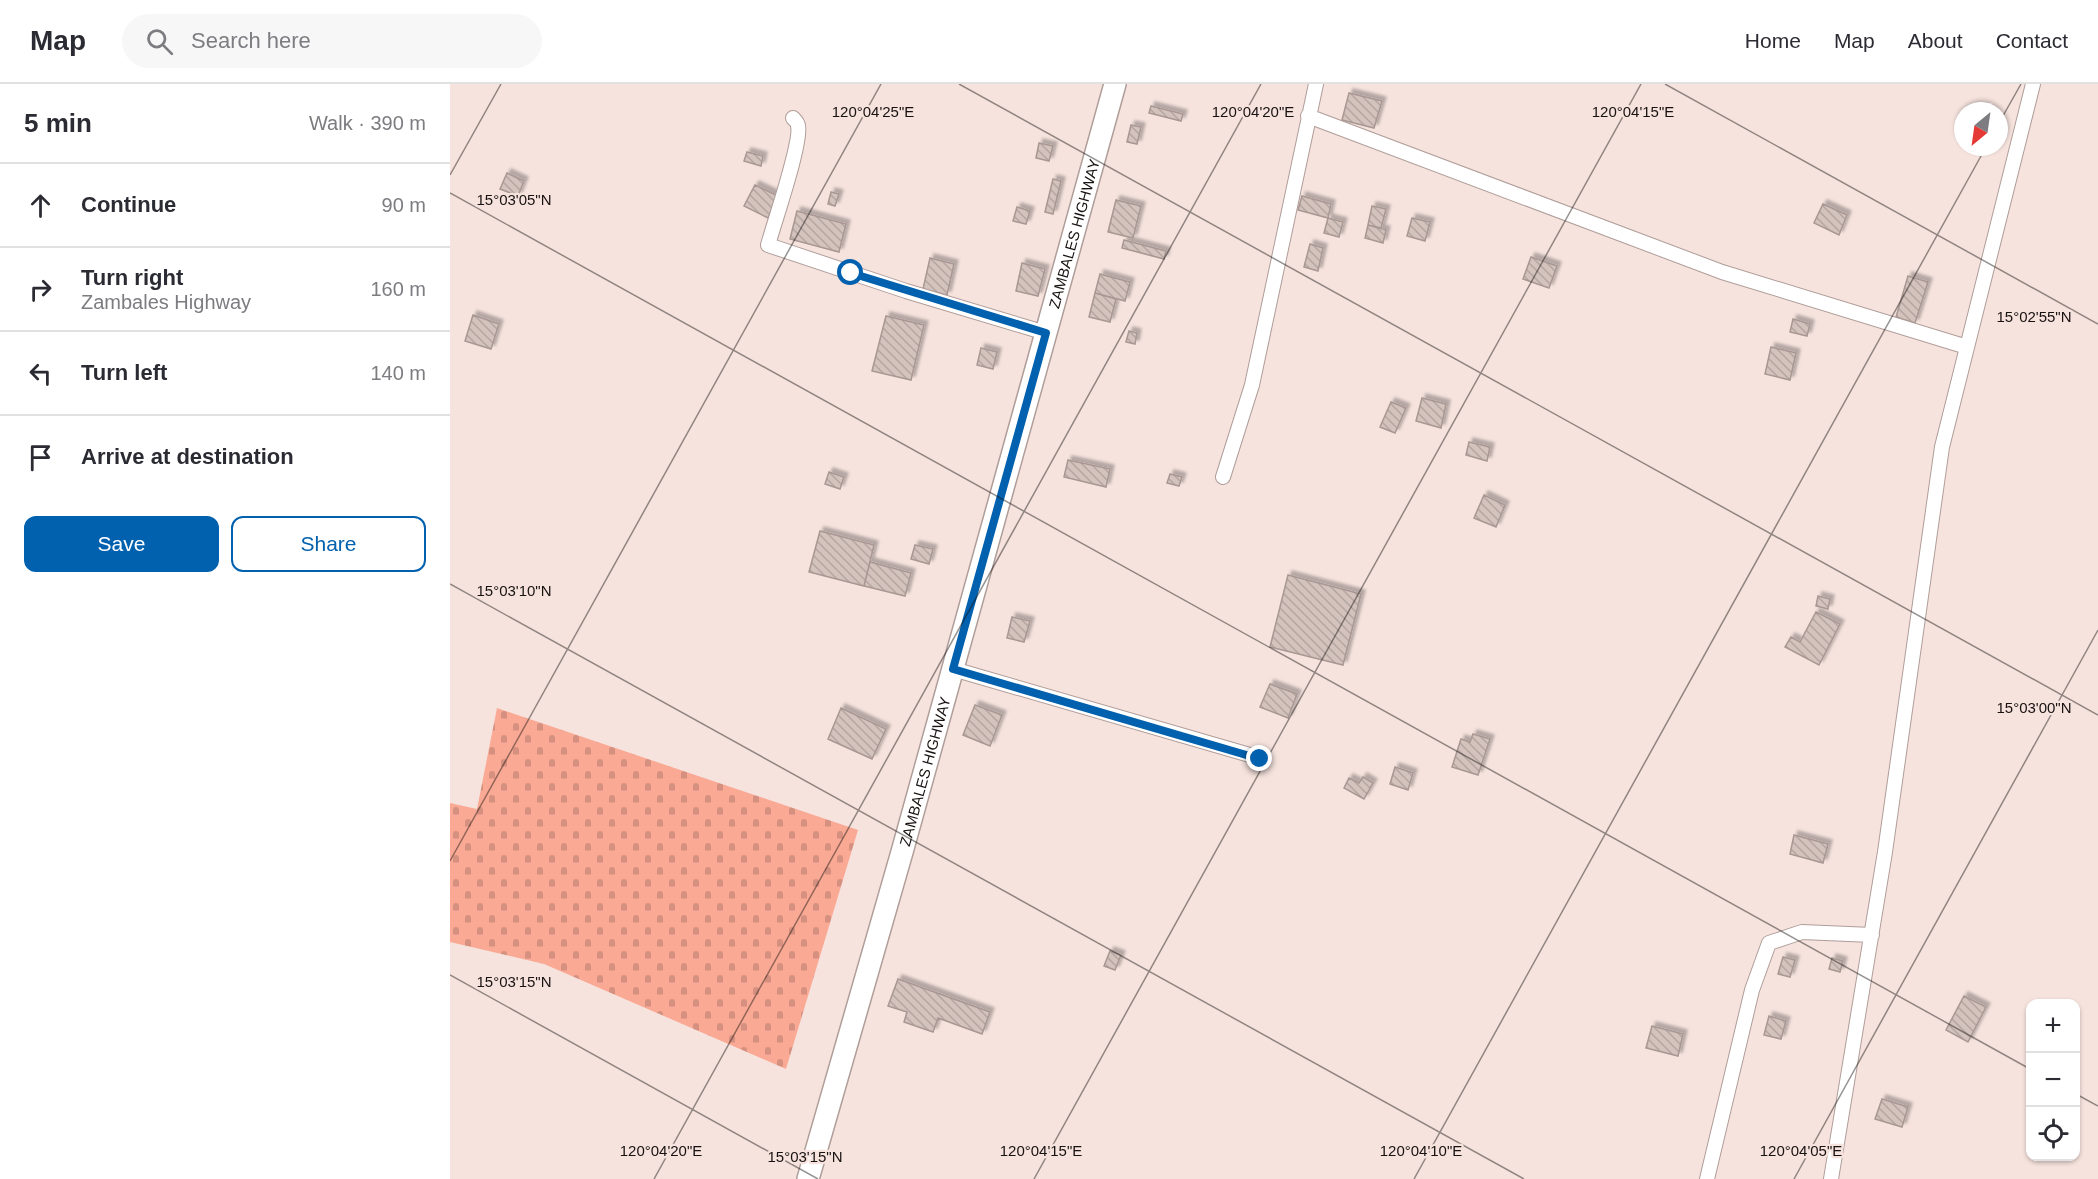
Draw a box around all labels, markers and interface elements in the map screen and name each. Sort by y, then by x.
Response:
search box [122,14,542,68]
text: Map [30,25,86,56]
icon: search [143,25,176,58]
text: Search here [191,28,311,53]
text: Home [1745,29,1801,52]
text: Map [1834,29,1875,52]
text: About [1908,29,1963,52]
text: Contact [1996,29,2068,52]
north arrow [1954,102,2008,156]
text: 120°04'25"E [832,103,914,120]
text: 120°04'20"E [1212,103,1294,120]
text: 120°04'15"E [1592,103,1674,120]
text: 5 min [24,108,92,138]
text: Walk · 390 m [309,112,426,134]
street label: ZAMBALES HIGHWAY [1045,157,1102,310]
icon: ahead [24,189,57,222]
text: 15°03'05"N [476,191,552,208]
text: Continue [81,192,176,217]
text: 90 m [382,194,426,216]
route start [837,259,863,285]
text: Turn right [81,265,183,290]
icon: right [24,273,57,306]
text: 160 m [370,278,426,300]
text: Zambales Highway [81,291,251,313]
text: 15°02'55"N [1996,308,2072,325]
icon: left [24,357,57,390]
text: Turn left [81,360,167,385]
text: 140 m [370,362,426,384]
icon: arrive [24,441,57,474]
text: Arrive at destination [81,444,294,469]
button: Save [24,516,219,572]
button: Share [231,516,426,572]
text: 15°03'10"N [476,582,552,599]
street label: ZAMBALES HIGHWAY [896,695,953,848]
text: 15°03'00"N [1996,699,2072,716]
route end [1246,745,1272,771]
text: 15°03'15"N [476,973,552,990]
map controls [2026,999,2080,1161]
button: + [2026,999,2080,1053]
button: − [2026,1053,2080,1107]
button: locate [2026,1107,2080,1161]
text: 120°04'20"E [620,1142,702,1159]
text: 120°04'15"E [1000,1142,1082,1159]
text: 120°04'10"E [1380,1142,1462,1159]
text: 120°04'05"E [1760,1142,1842,1159]
text: 15°03'15"N [767,1148,843,1165]

